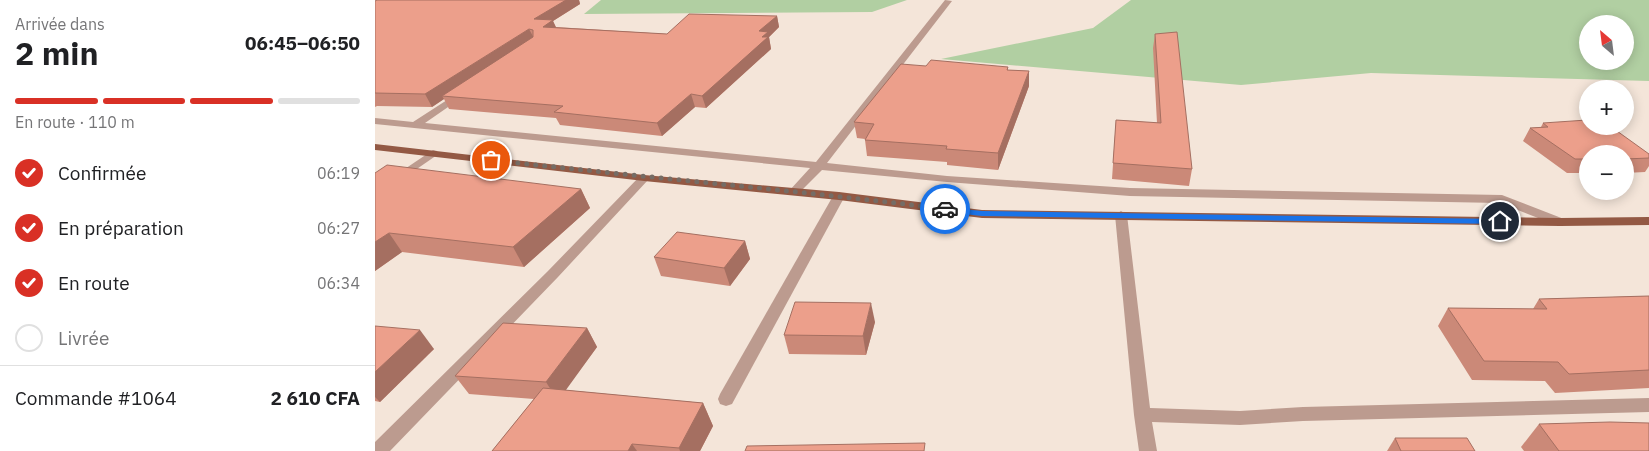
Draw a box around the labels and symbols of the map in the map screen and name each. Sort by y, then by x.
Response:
north arrow [1579,15,1634,70]
pin [470,139,512,181]
courier [920,184,970,234]
pin [1479,200,1521,242]

